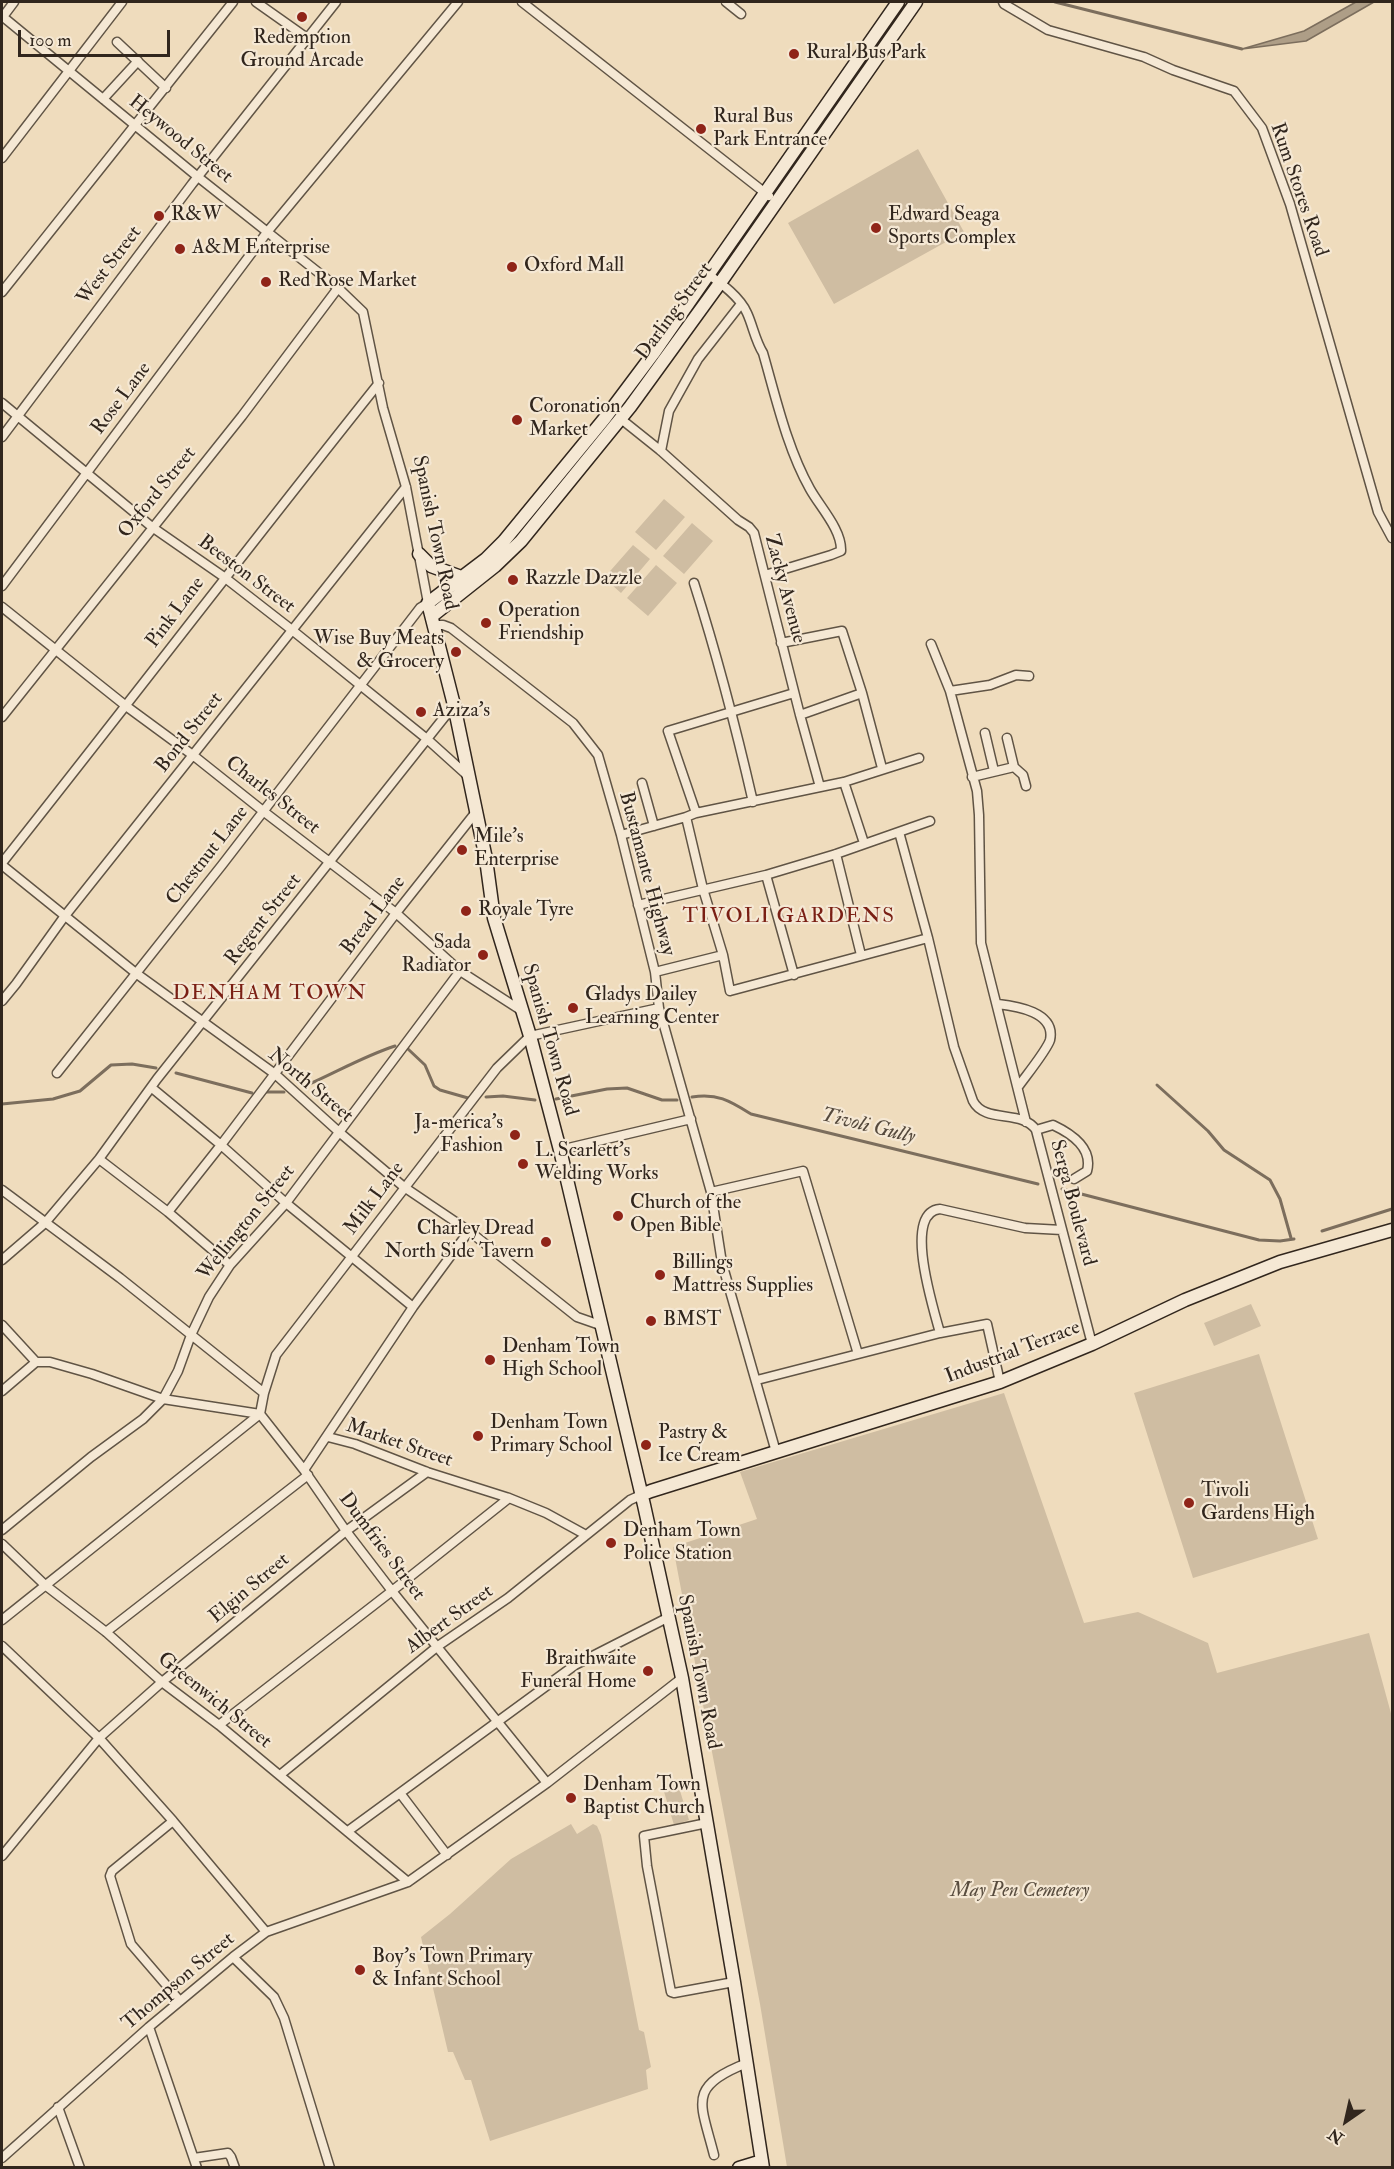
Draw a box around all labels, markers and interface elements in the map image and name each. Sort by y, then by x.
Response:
marker: Redemption Ground Arcade [295,10,309,24]
scale bar [21,18,172,56]
place label: Redemption Ground Arcade [240,27,364,74]
text: 100 m [29,29,72,52]
place label: Rural Bus Park [806,42,926,66]
marker: Rural Bus Park [787,47,801,61]
street label: Heywood Street [123,91,237,189]
place label: Rural Bus Park Entrance [713,106,827,153]
street label: Rum Stores Road [1264,120,1332,260]
marker: Rural Bus Park Entrance [694,122,708,136]
place label: R&W [171,204,222,228]
place label: Edward Seaga Sports Complex [888,204,1016,251]
marker: R&W [152,209,166,223]
marker: Edward Seaga Sports Complex [869,221,883,235]
street label: West Street [73,222,147,310]
place label: A&M Enterprise [192,237,330,261]
marker: A&M Enterprise [173,242,187,256]
place label: Oxford Mall [524,255,624,279]
street label: Darling Street [632,258,718,366]
marker: Oxford Mall [505,260,519,274]
place label: Red Rose Market [278,270,417,294]
marker: Red Rose Market [259,275,273,289]
street label: Rose Lane [87,358,157,440]
place label: Coronation Market [529,396,620,443]
marker: Coronation Market [510,413,524,427]
street label: Oxford Street [114,442,202,544]
street label: Spanish Town Road [406,454,462,612]
street label: Beeston Street [193,531,299,619]
street label: Zacky Avenue [758,532,810,646]
place label: Razzle Dazzle [525,568,642,592]
street label: Pink Lane [142,573,210,653]
marker: Razzle Dazzle [506,573,520,587]
place label: Operation Friendship [498,600,584,647]
marker: Operation Friendship [479,616,493,630]
place label: Wise Buy Meats & Grocery [314,628,444,675]
marker: Wise Buy Meats & Grocery [449,645,463,659]
street label: Bond Street [151,688,229,778]
place label: Aziza's [433,700,490,724]
marker: Aziza's [414,705,428,719]
street label: Charles Street [220,752,324,840]
street label: Bustamante Highway [613,789,679,959]
street label: Chestnut Lane [162,802,254,910]
place label: Mile's Enterprise [474,826,559,873]
marker: Mile's Enterprise [455,843,469,857]
street label: Regent Street [221,869,307,971]
street label: Bread Lane [337,872,411,960]
place label: Royale Tyre [478,899,574,923]
marker: Royale Tyre [459,904,473,918]
district label: TIVOLI GARDENS [682,904,896,930]
place label: Sada Radiator [402,932,471,979]
marker: Sada Radiator [476,948,490,962]
street label: Spanish Town Road [516,961,582,1119]
district label: DENHAM TOWN [173,981,367,1007]
place label: Gladys Dailey Learning Center [585,984,719,1031]
marker: Gladys Dailey Learning Center [566,1001,580,1015]
street label: North Street [262,1043,358,1129]
water label: Tivoli Gully [819,1103,917,1151]
place label: Ja-merica's Fashion [414,1112,503,1159]
marker: Ja-merica's Fashion [508,1128,522,1142]
street label: Serga Boulevard [1044,1137,1100,1269]
place label: L. Scarlett's Welding Works [535,1140,658,1187]
marker: L. Scarlett's Welding Works [516,1157,530,1171]
street label: Milk Lane [340,1158,410,1240]
street label: Wellington Street [193,1160,301,1286]
place label: Church of the Open Bible [630,1192,741,1239]
marker: Church of the Open Bible [611,1209,625,1223]
place label: Charley Dread North Side Tavern [385,1218,534,1265]
marker: Charley Dread North Side Tavern [539,1235,553,1249]
place label: Billings Mattress Supplies [672,1252,813,1299]
marker: Billings Mattress Supplies [653,1268,667,1282]
place label: BMST [663,1309,721,1333]
marker: BMST [644,1314,658,1328]
street label: Industrial Terrace [942,1316,1084,1390]
place label: Denham Town High School [502,1336,620,1383]
marker: Denham Town High School [483,1353,497,1367]
place label: Denham Town Primary School [490,1412,612,1459]
street label: Market Street [342,1415,456,1473]
place label: Pastry & Ice Cream [658,1422,740,1469]
marker: Denham Town Primary School [471,1429,485,1443]
marker: Pastry & Ice Cream [639,1438,653,1452]
place label: Tivoli Gardens High [1201,1480,1315,1527]
street label: Dumfries Street [333,1488,429,1606]
marker: Tivoli Gardens High [1182,1496,1196,1510]
place label: Denham Town Police Station [623,1520,741,1567]
marker: Denham Town Police Station [604,1536,618,1550]
street label: Elgin Street [205,1548,295,1630]
street label: Albert Street [402,1580,498,1660]
street label: Spanish Town Road [671,1593,725,1751]
street label: Greenwich Street [152,1648,276,1754]
place label: Braithwaite Funeral Home [520,1648,636,1695]
marker: Braithwaite Funeral Home [641,1664,655,1678]
place label: Denham Town Baptist Church [583,1774,705,1821]
marker: Denham Town Baptist Church [564,1791,578,1805]
park label: May Pen Cemetery [951,1880,1089,1904]
street label: Thompson Street [118,1928,240,2036]
place label: Boy's Town Primary & Infant School [372,1946,533,1993]
marker: Boy's Town Primary & Infant School [353,1963,367,1977]
north arrow [1316,2091,1376,2151]
text: N [1324,2124,1347,2148]

